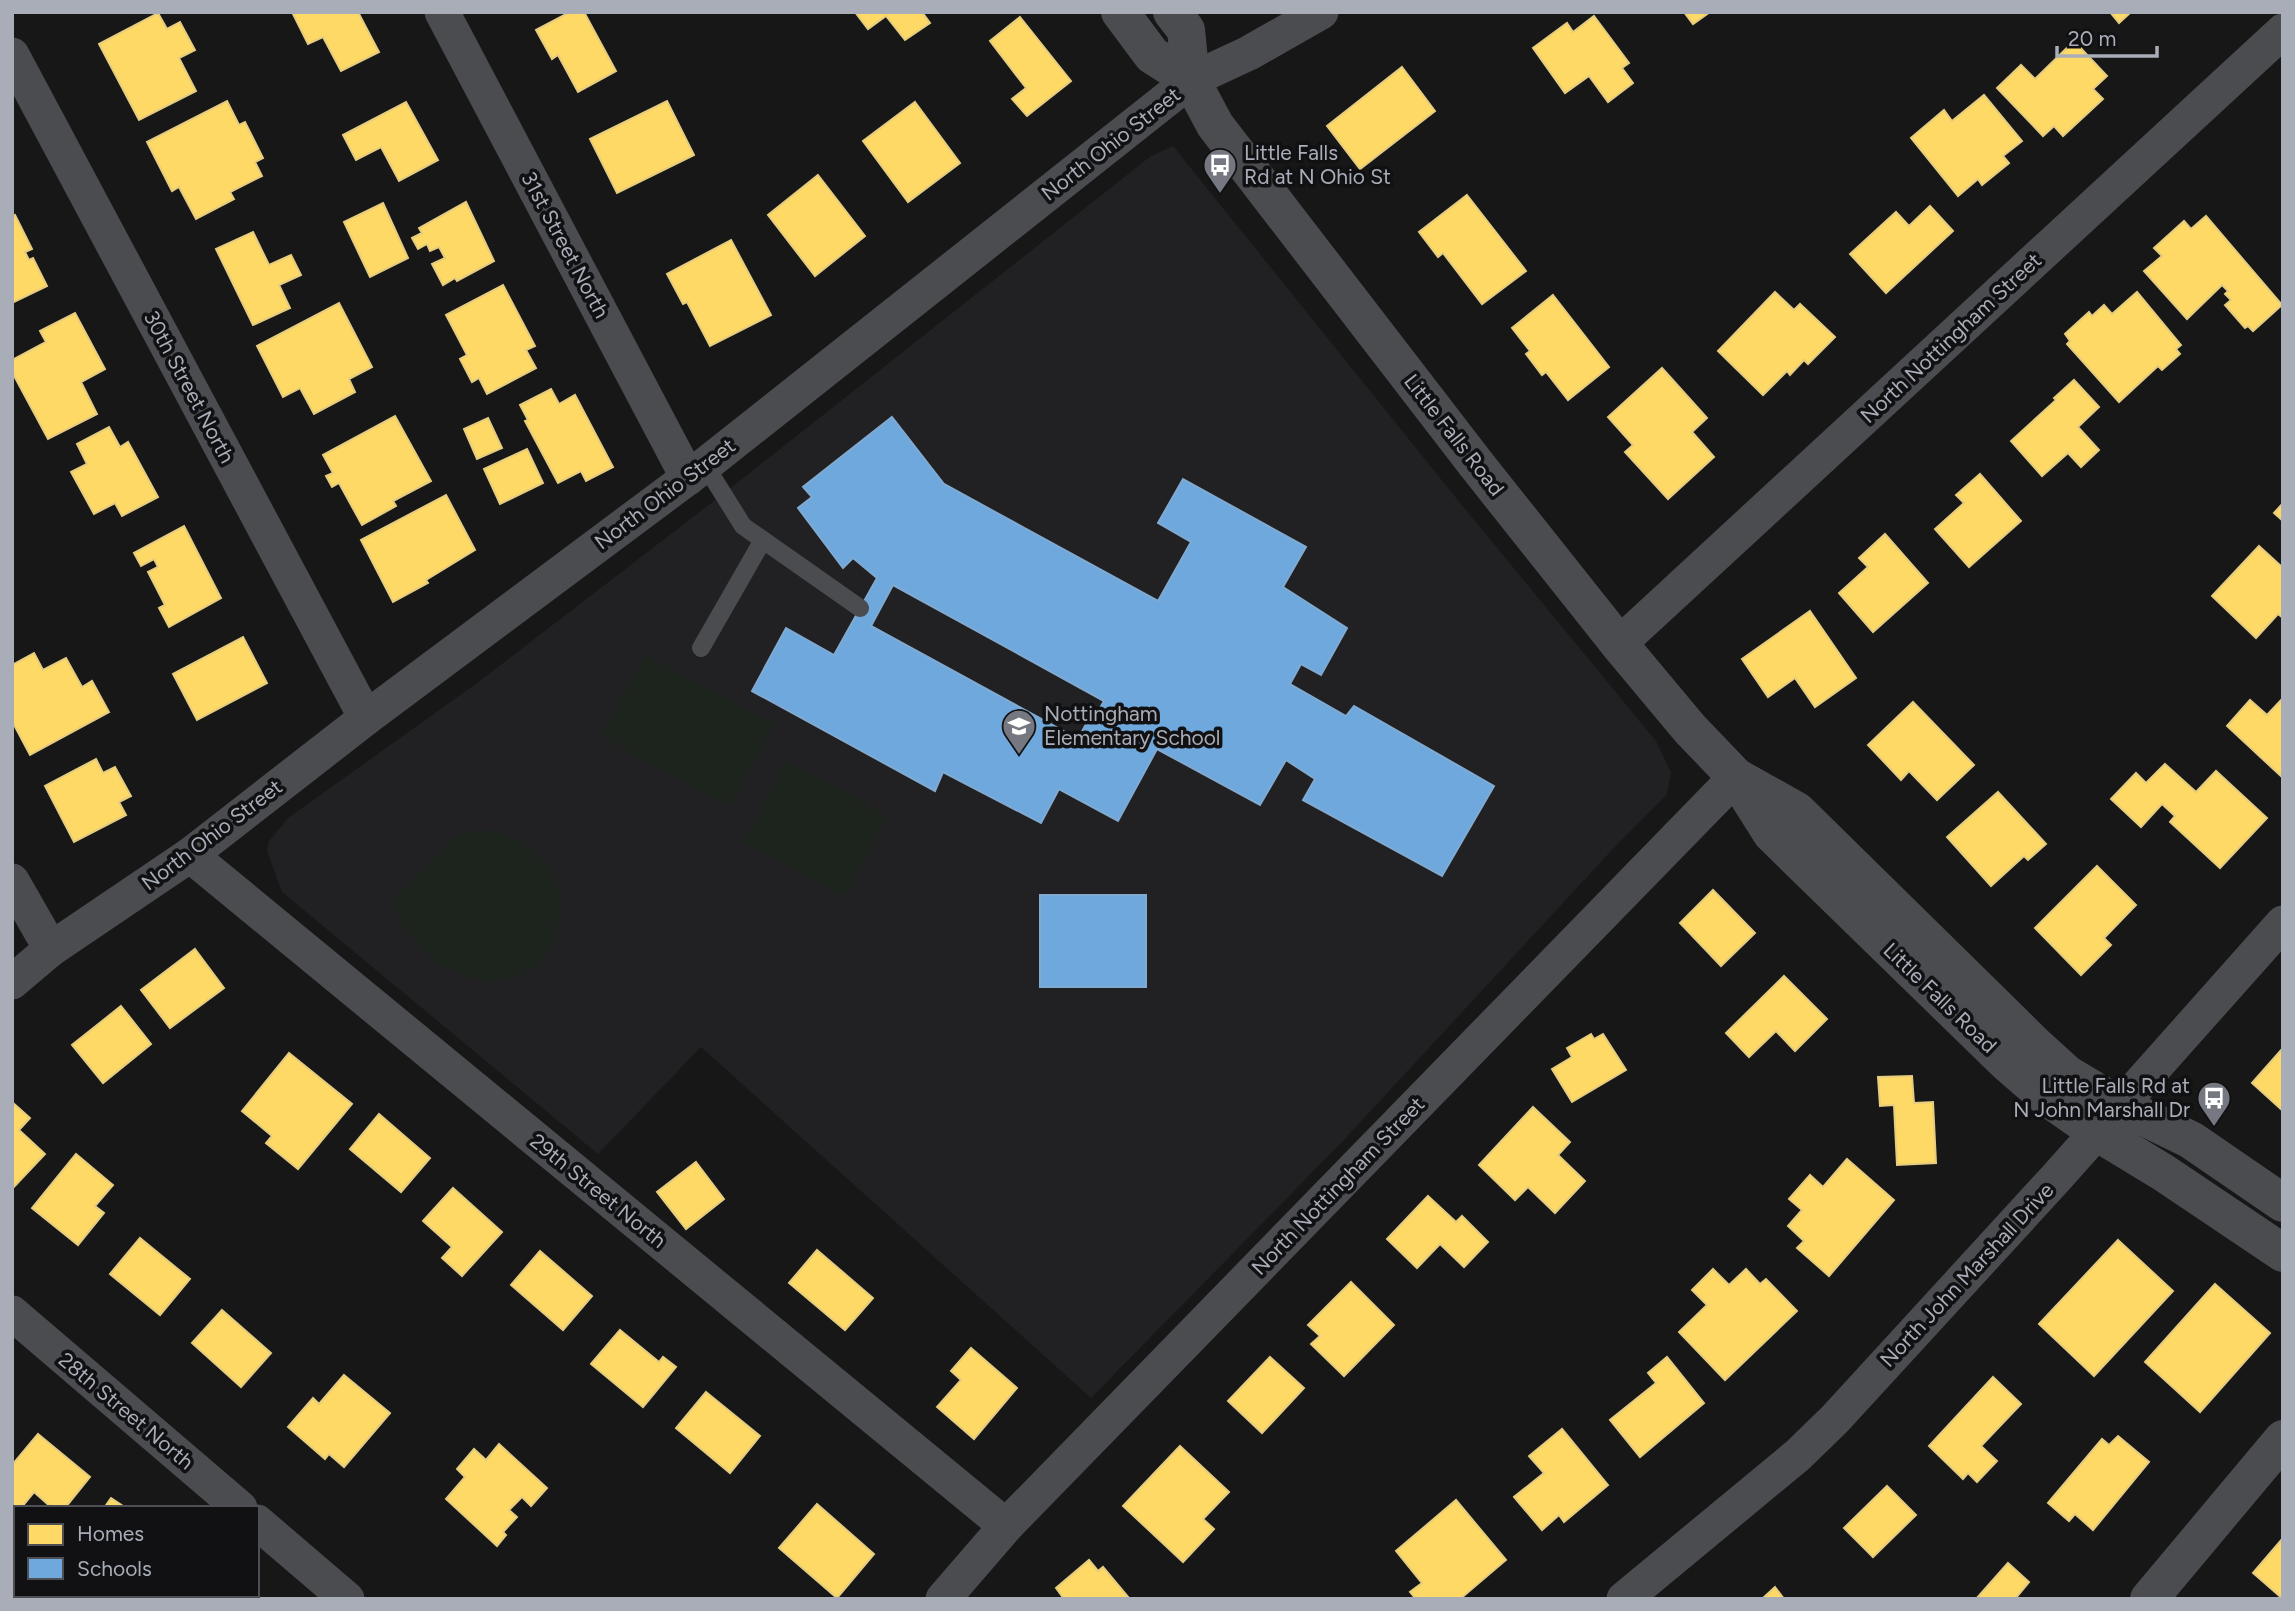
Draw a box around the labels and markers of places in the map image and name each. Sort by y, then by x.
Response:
place label: Little Falls Rd at N Ohio St [1244,140,1391,189]
bus stop icon: Little Falls Rd at N Ohio St [1201,146,1239,195]
place label: Nottingham Elementary School [1044,701,1220,750]
school or university icon: Nottingham Elementary School [1000,707,1038,756]
place label: Little Falls Rd at N John Marshall Dr [2013,1073,2190,1122]
bus stop icon: Little Falls Rd at N John Marshall Dr [2195,1079,2233,1128]

